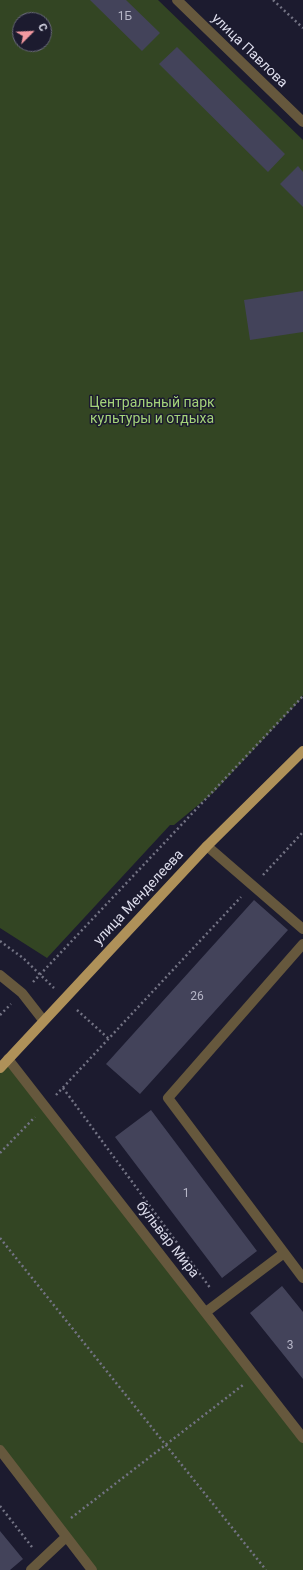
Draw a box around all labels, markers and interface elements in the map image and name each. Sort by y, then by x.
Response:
house number: 1Б [118,10,132,24]
street label: улица Павлова [207,10,291,92]
north arrow [12,12,52,52]
text: С [35,21,50,33]
park label: Центральный парк культуры и отдыха [89,395,215,428]
street label: улица Менделеева [91,847,187,949]
house number: 26 [190,990,204,1004]
house number: 1 [183,1187,189,1201]
street label: бульвар Мира [132,1198,202,1282]
house number: 3 [287,1339,293,1353]

